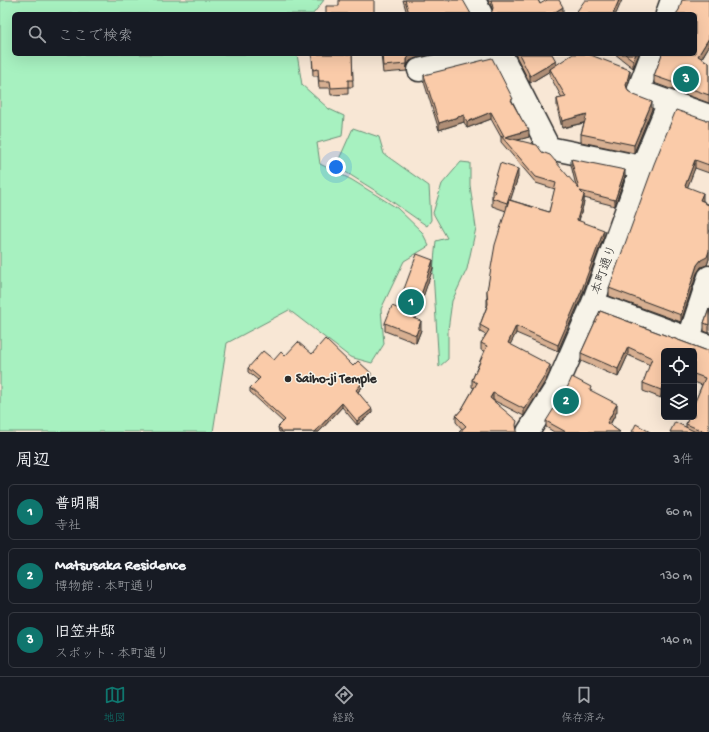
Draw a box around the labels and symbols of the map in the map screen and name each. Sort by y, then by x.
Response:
pin: 3 [673,64,699,94]
your location [326,157,346,177]
street label: 本町通り [588,243,621,297]
pin: 1 [398,287,424,317]
place label: Saiho-ji Temple [296,372,378,388]
marker: Saiho-ji Temple [283,374,293,384]
pin: 2 [553,386,579,416]

